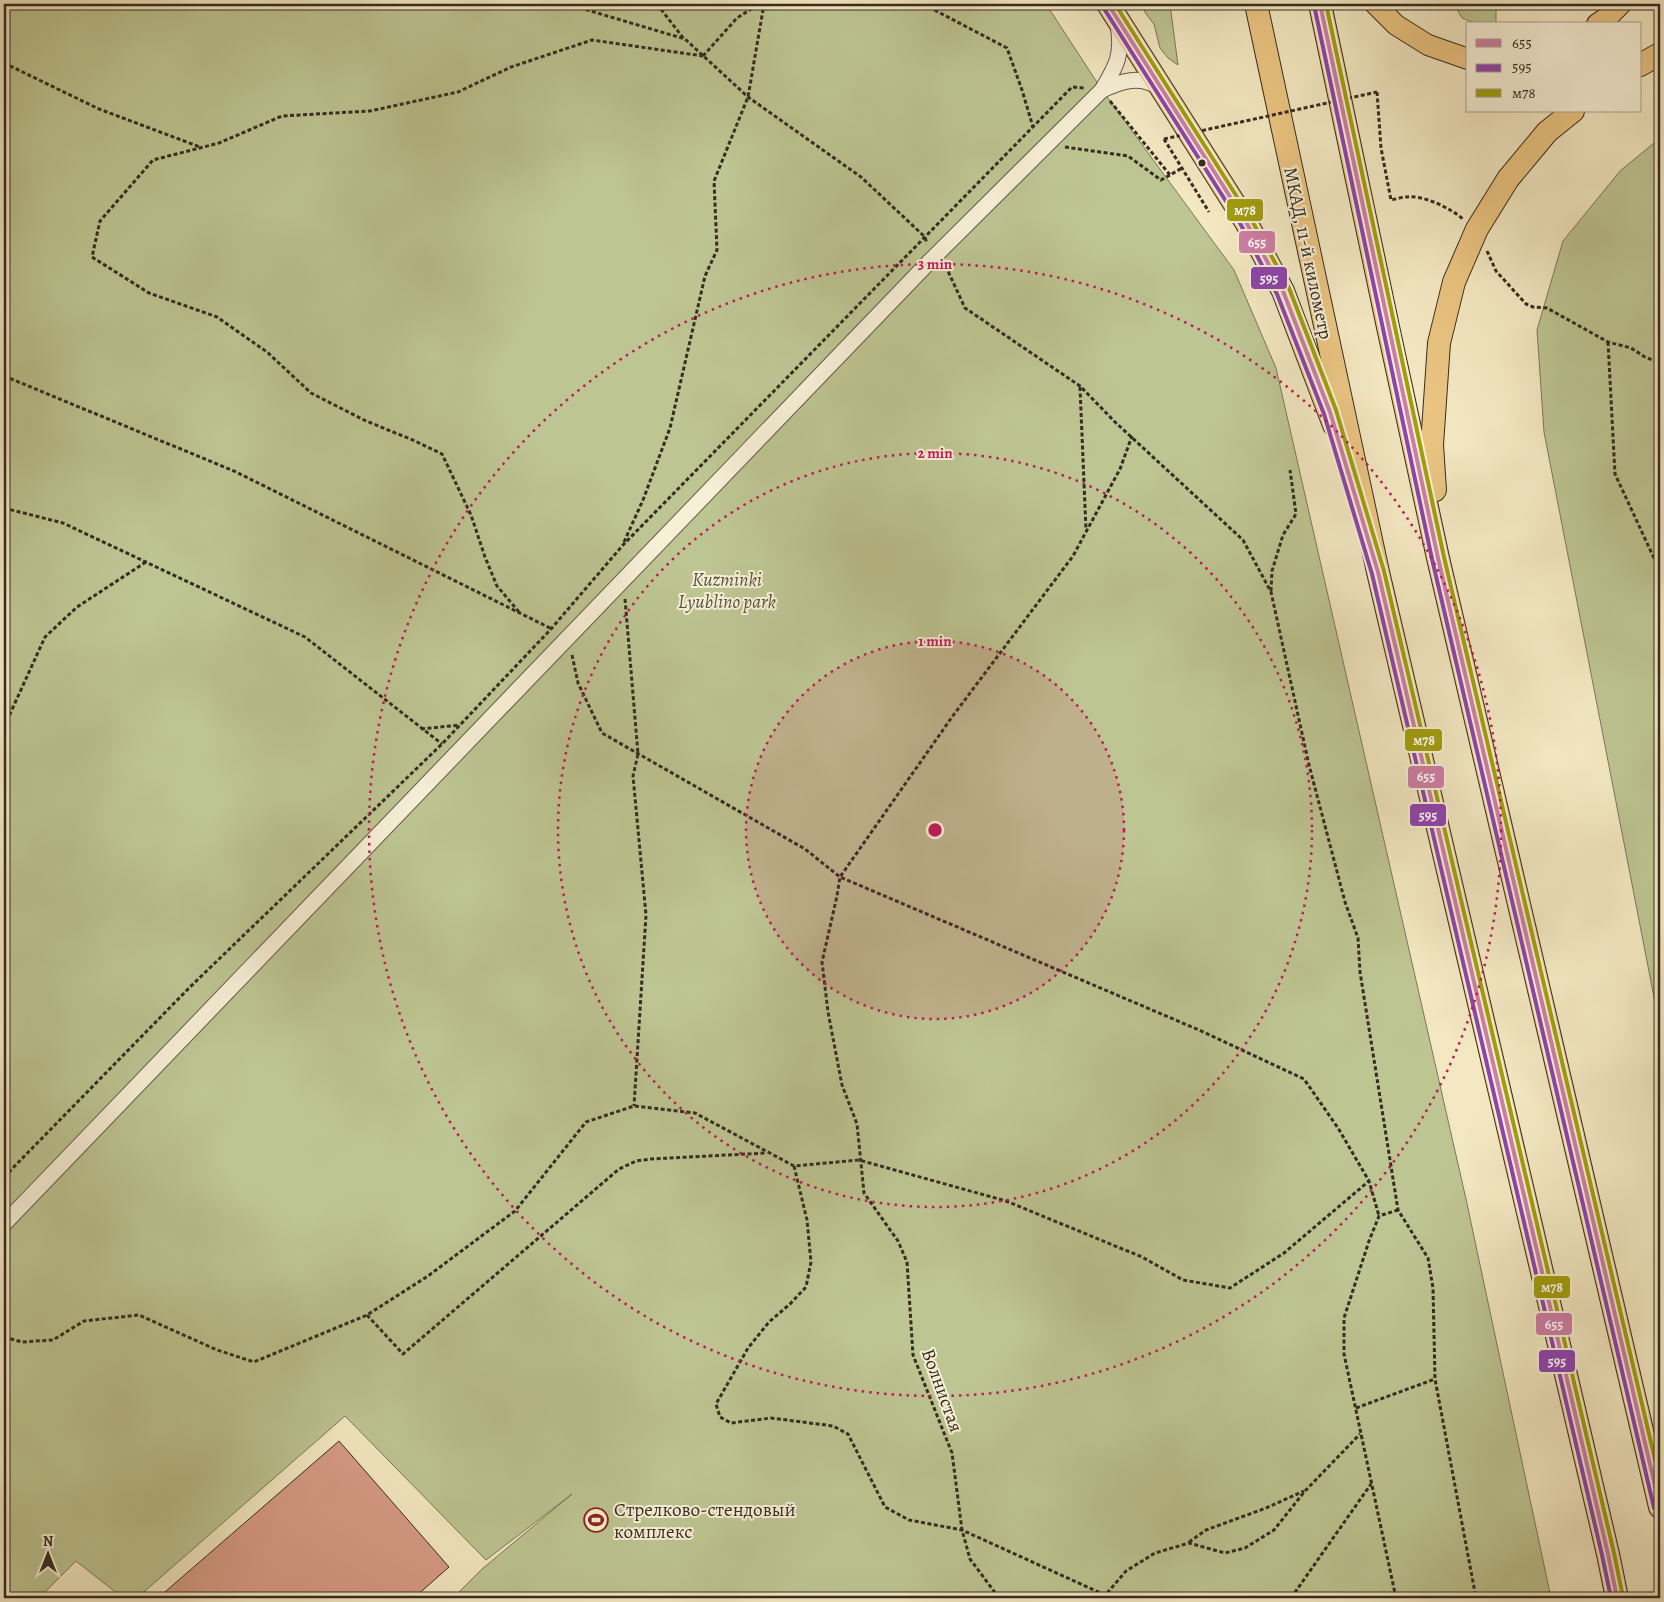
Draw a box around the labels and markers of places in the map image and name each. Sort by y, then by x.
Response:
unlabelled marker [1197,158,1207,168]
centre of rings [926,821,944,839]
place label: Стрелково-стендовый комплекс [614,1497,796,1545]
sports icon: Стрелково-стендовый комплекс [583,1507,609,1533]

